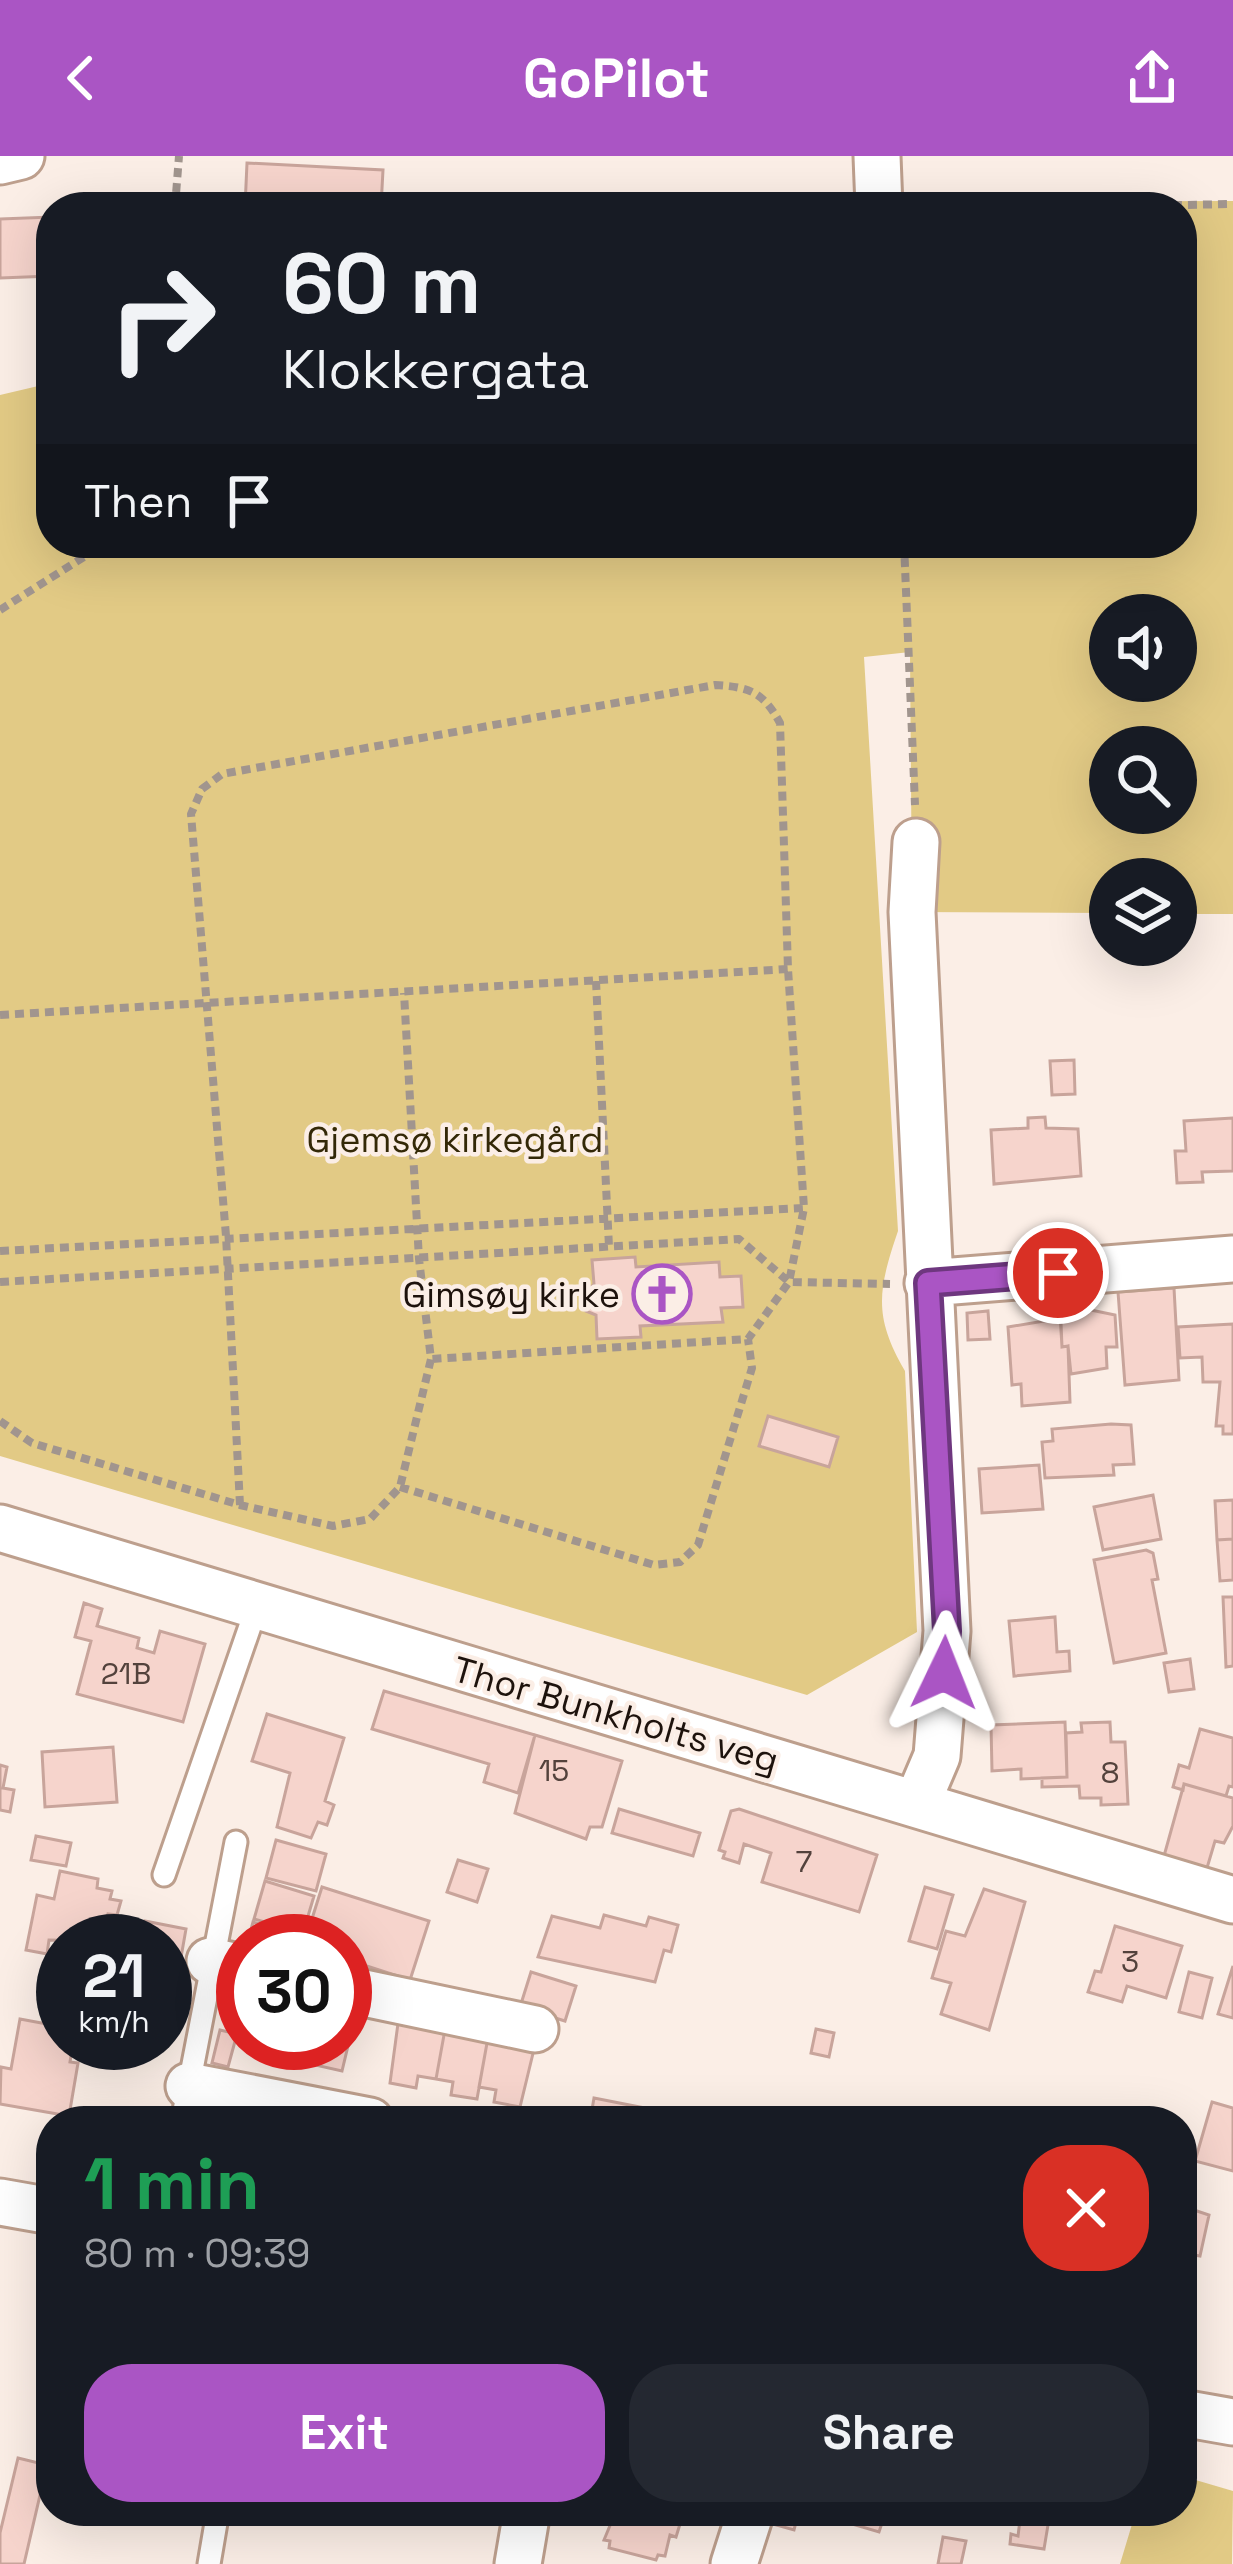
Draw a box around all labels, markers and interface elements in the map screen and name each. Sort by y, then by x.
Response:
text: GoPilot [523,44,710,113]
icon: back [48,45,114,111]
icon: share [1119,45,1185,111]
text: 60 m [282,230,481,338]
icon: right [84,240,240,396]
text: Klokkergata [282,335,589,404]
icon: arrive [216,468,282,534]
text: Then [84,473,192,530]
map controls [1089,594,1197,966]
button: sound [1089,594,1197,702]
button: search [1089,726,1197,834]
button: layers [1089,858,1197,966]
park label: Gjemsø kirkegård [307,1117,603,1163]
pin [1007,1222,1109,1324]
icon: arrive [1025,1240,1091,1306]
church icon: Gimsøy kirke [631,1263,693,1325]
place label: Gimsøy kirke [402,1272,620,1318]
position arrow [881,1610,1007,1736]
street label: Thor Bunkholts veg [448,1646,784,1783]
house number: 21B [101,1654,151,1693]
house number: 15 [539,1751,569,1790]
house number: 8 [1101,1753,1119,1792]
house number: 7 [796,1842,812,1881]
speed limit sign: 30 [216,1914,372,2070]
text: 21 [83,1938,145,2015]
house number: 3 [1121,1942,1139,1981]
text: km/h [78,2002,150,2041]
text: 1 min [84,2138,260,2230]
button: close [1023,2145,1149,2271]
text: 80 m · 09:39 [84,2229,310,2278]
button: Exit [84,2364,605,2502]
button: Share [629,2364,1149,2502]

